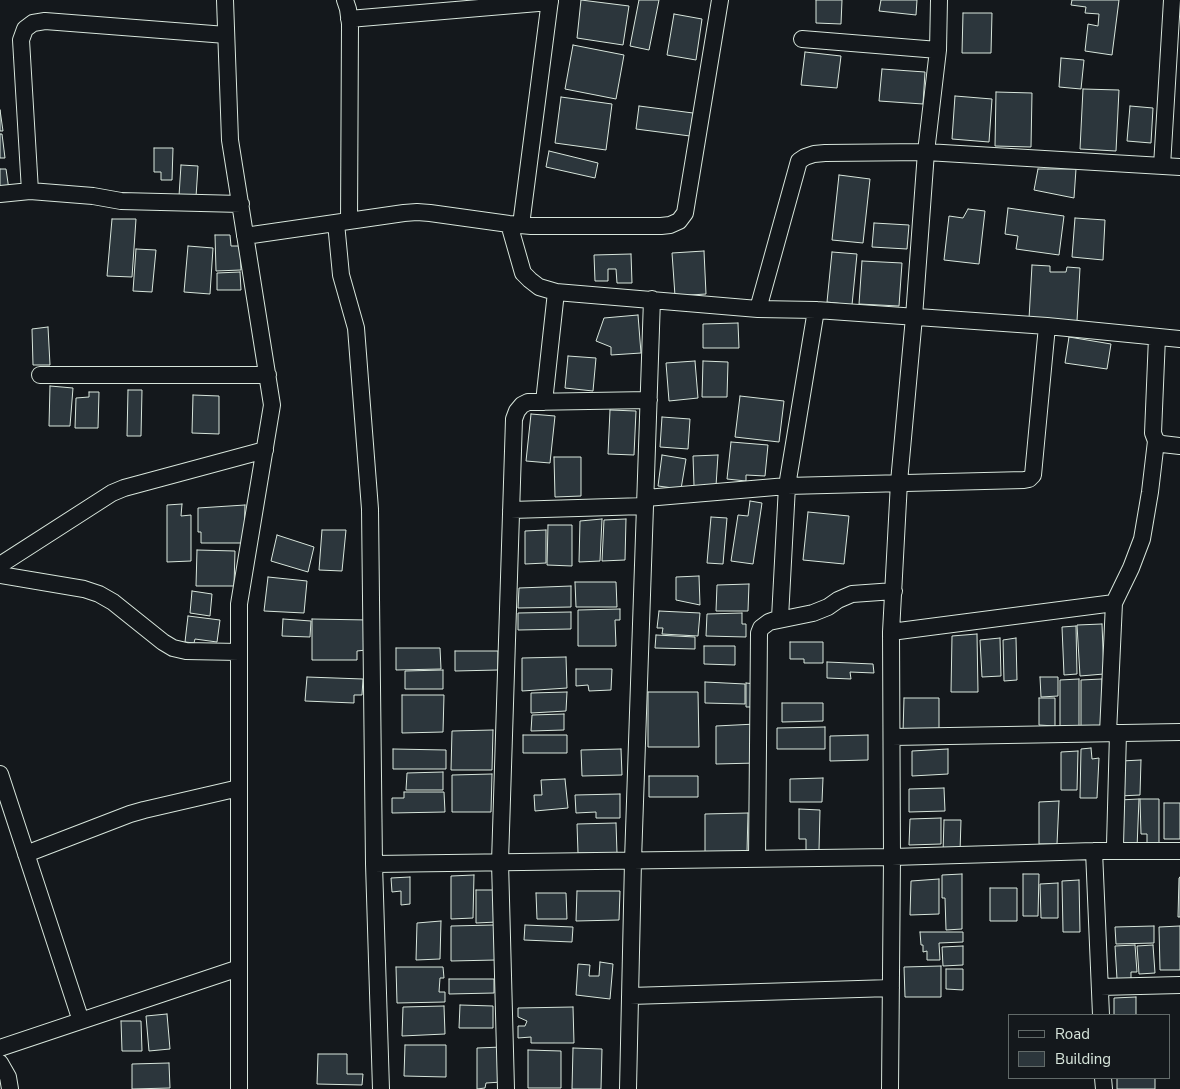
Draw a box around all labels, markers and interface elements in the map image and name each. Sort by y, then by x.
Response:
legend [1008,1014,1170,1079]
text: Road [1055,1024,1090,1044]
text: Building [1055,1049,1111,1069]

